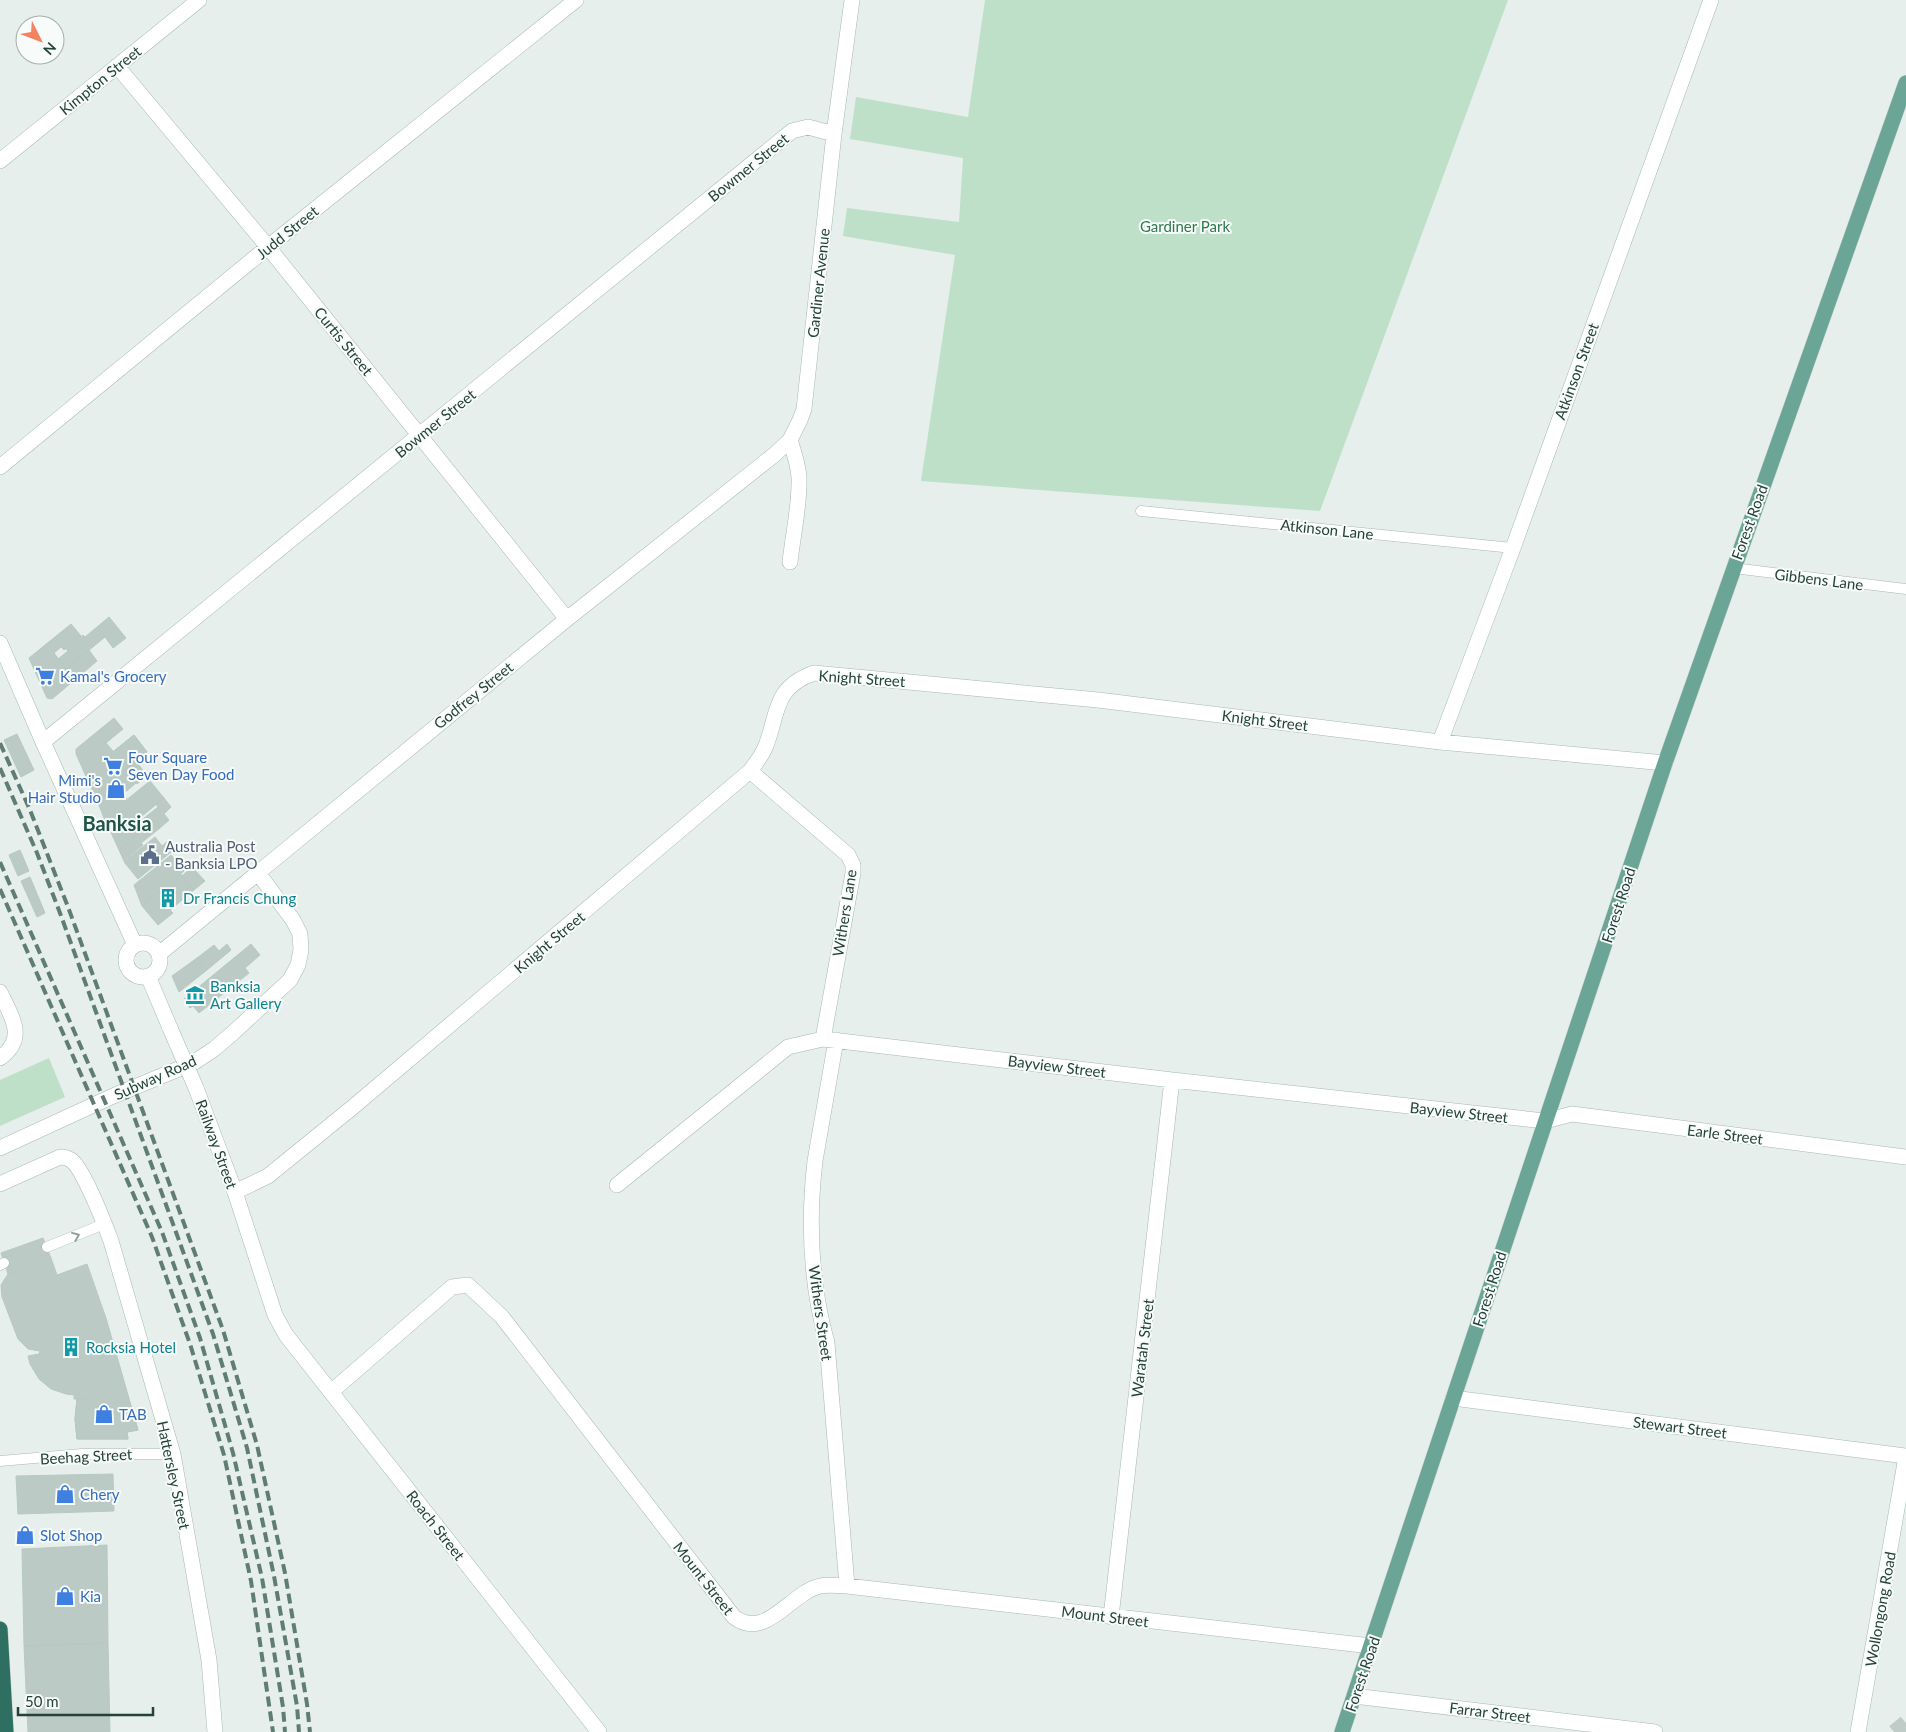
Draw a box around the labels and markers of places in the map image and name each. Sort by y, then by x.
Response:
supermarket icon: Kamal's Grocery [34,665,56,687]
place label: Kamal's Grocery [60,667,167,685]
place label: Four Square Seven Day Food [128,748,234,783]
supermarket icon: Four Square Seven Day Food [102,755,124,777]
place label: Mimi's Hair Studio [28,771,101,806]
shop icon: Mimi's Hair Studio [105,778,127,800]
place label: Australia Post - Banksia LPO [165,837,258,872]
public building icon: Australia Post - Banksia LPO [139,844,161,866]
building icon: Dr Francis Chung [157,887,179,909]
place label: Dr Francis Chung [183,889,296,907]
place label: Banksia Art Gallery [210,977,282,1012]
museum icon: Banksia Art Gallery [184,984,206,1006]
building icon: Rocksia Hotel [60,1336,82,1358]
place label: Rocksia Hotel [86,1338,176,1356]
shop icon: TAB [93,1403,115,1425]
place label: TAB [119,1405,147,1423]
shop icon: Chery [54,1483,76,1505]
place label: Chery [80,1485,120,1503]
shop icon: Slot Shop [14,1524,36,1546]
place label: Slot Shop [40,1526,102,1544]
shop icon: Kia [54,1585,76,1607]
place label: Kia [80,1587,101,1605]

